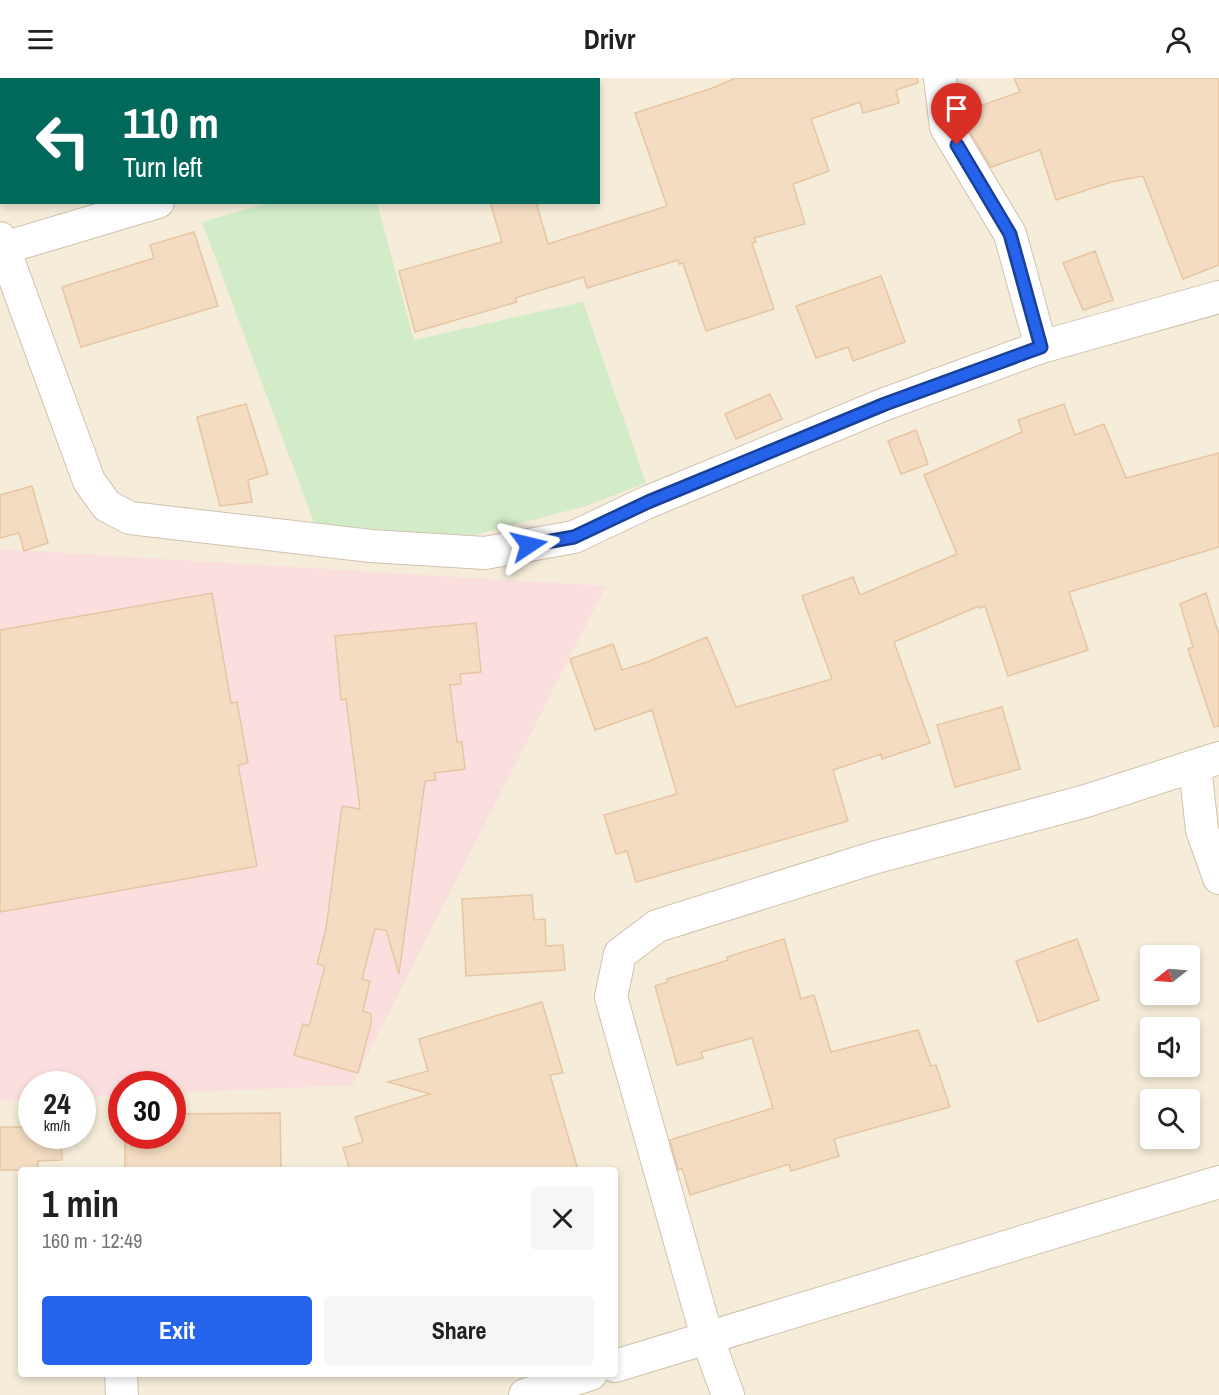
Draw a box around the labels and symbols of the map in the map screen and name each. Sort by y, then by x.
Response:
pin [931,83,982,145]
position arrow [497,513,561,577]
north arrow [1140,945,1200,1005]
speed limit sign: 30 [108,1071,186,1149]

